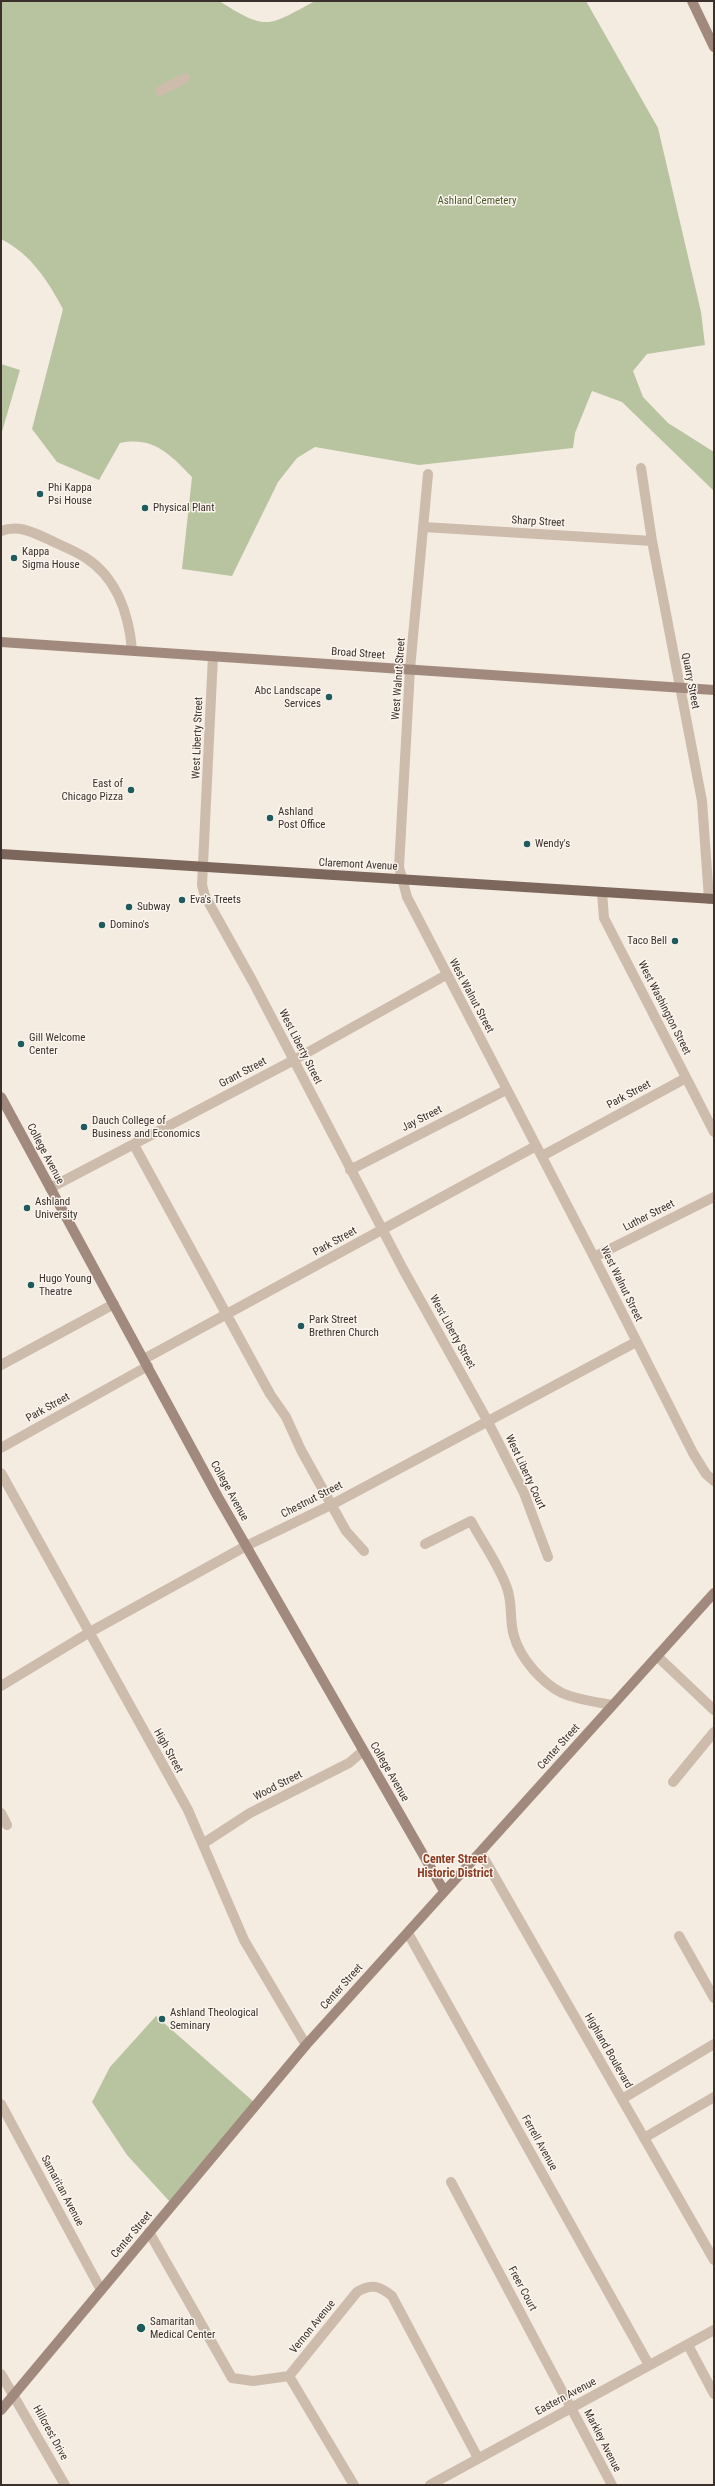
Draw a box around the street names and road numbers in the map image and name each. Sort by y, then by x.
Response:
street label: Sharp Street [511,514,565,530]
street label: West Walnut Street [390,637,408,721]
street label: Broad Street [331,646,385,662]
street label: Quarry Street [678,652,702,710]
street label: West Liberty Street [190,697,206,779]
street label: Claremont Avenue [318,856,398,874]
street label: West Walnut Street [446,957,496,1035]
street label: West Washington Street [635,959,693,1057]
street label: West Liberty Street [275,1007,325,1087]
street label: Grant Street [217,1055,269,1091]
street label: Park Street [605,1078,653,1112]
street label: Jay Street [400,1103,444,1135]
street label: College Avenue [24,1121,66,1187]
street label: Luther Street [621,1197,677,1235]
street label: Park Street [311,1225,359,1259]
street label: West Walnut Street [597,1244,645,1324]
street label: West Liberty Street [426,1293,478,1371]
street label: Park Street [24,1391,72,1425]
street label: West Liberty Court [502,1433,548,1511]
street label: College Avenue [207,1459,251,1523]
street label: Chestnut Street [279,1479,345,1521]
street label: Center Street [535,1721,583,1773]
street label: High Street [150,1727,186,1775]
street label: College Avenue [367,1740,411,1804]
street label: Wood Street [251,1768,305,1804]
street label: Center Street [318,1961,366,2013]
street label: Highland Boulevard [581,2011,635,2091]
street label: Ferrell Avenue [518,2113,560,2173]
street label: Samaritan Avenue [38,2153,86,2229]
street label: Center Street [109,2209,155,2261]
street label: Freer Court [505,2264,539,2314]
street label: Vernon Avenue [287,2298,339,2356]
street label: Eastern Avenue [533,2375,599,2419]
street label: Hillcrest Drive [30,2403,70,2463]
street label: Markley Avenue [581,2408,623,2474]

